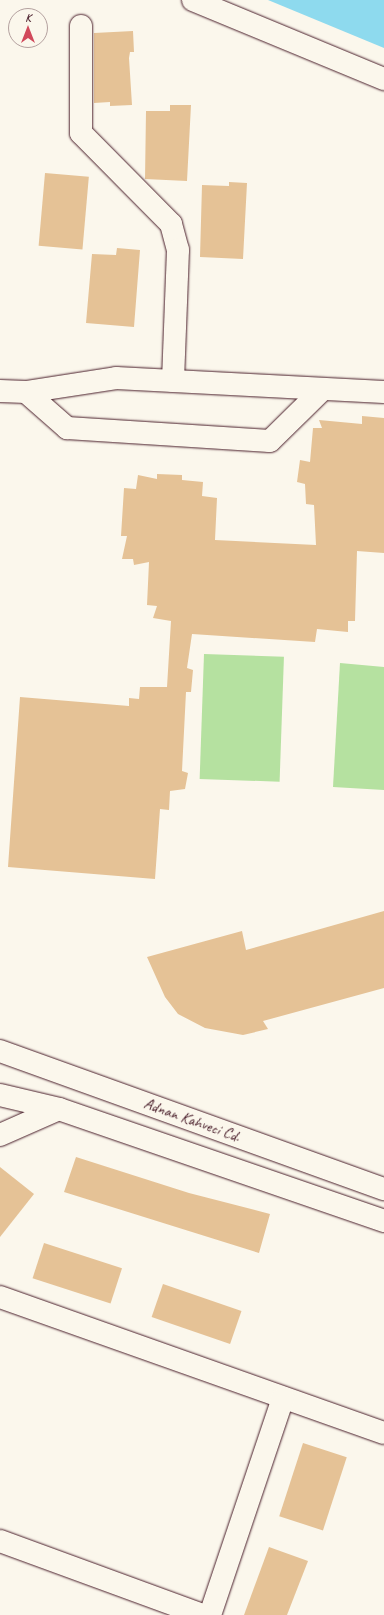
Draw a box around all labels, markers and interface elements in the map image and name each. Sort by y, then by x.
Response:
north arrow [8,8,48,48]
text: K [25,10,31,24]
street label: Adnan Kahveci Cd. [141,1094,243,1146]

